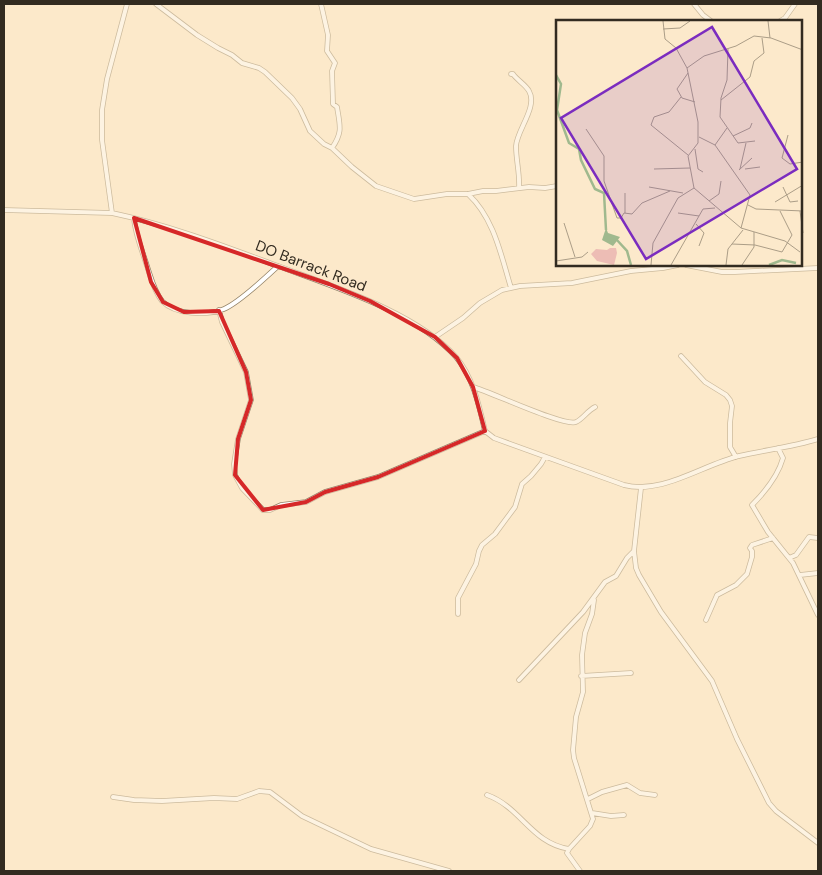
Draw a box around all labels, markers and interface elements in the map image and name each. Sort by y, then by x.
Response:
inset map [556,20,802,266]
street label: DO Barrack Road [253,236,369,296]

